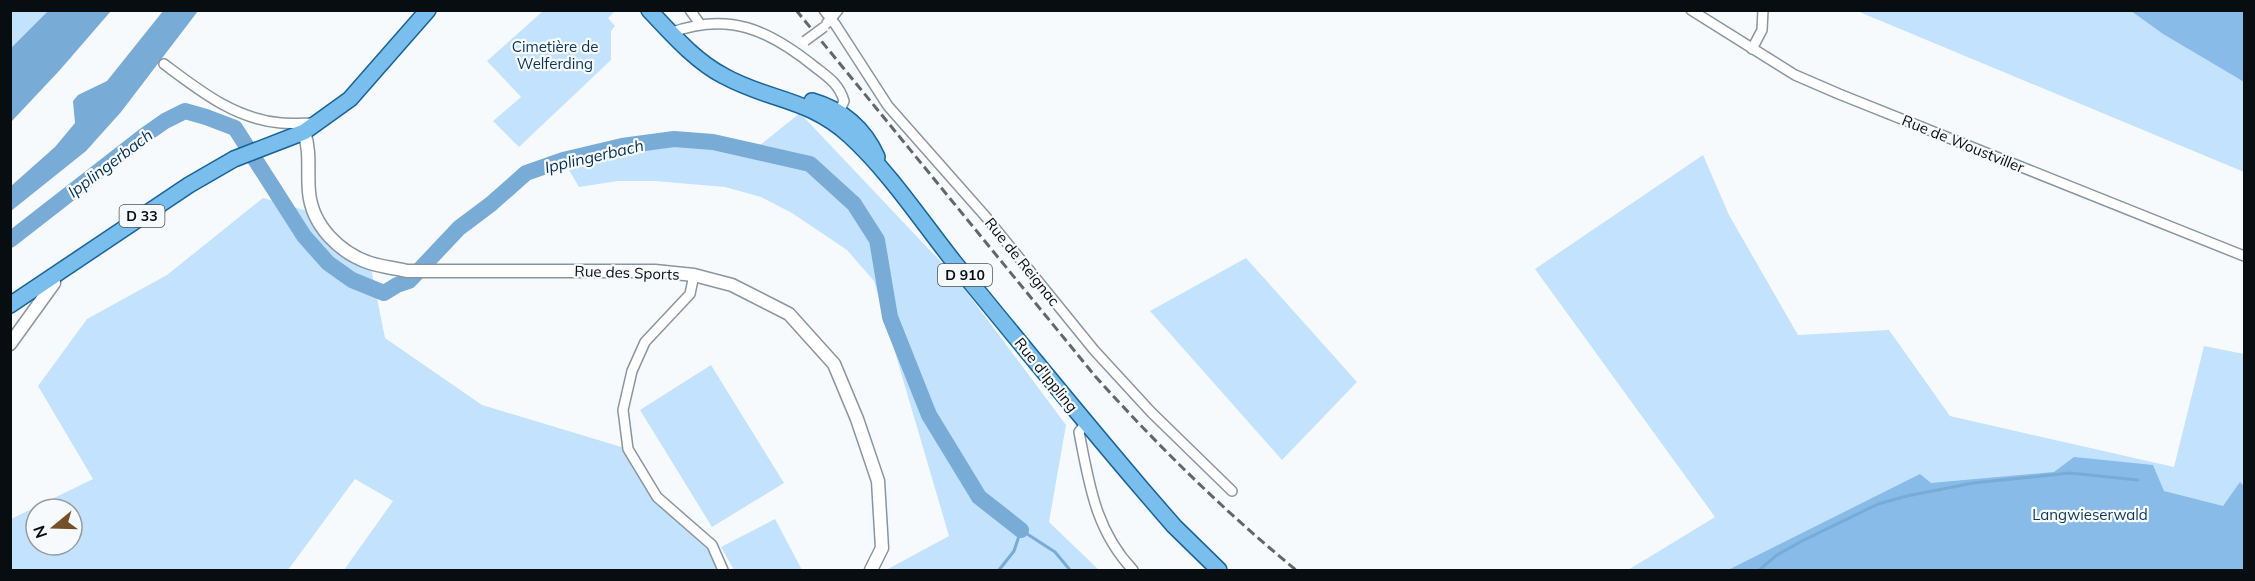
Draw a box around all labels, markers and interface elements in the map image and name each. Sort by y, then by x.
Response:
park label: Cimetière de Welferding [512,37,598,73]
street label: Rue de Woustviller [1899,110,2028,177]
water label: Ipplingerbach [64,125,156,201]
water label: Ipplingerbach [543,135,645,177]
road number: D 33 [120,205,164,227]
street label: Rue de Reignac [981,214,1064,310]
street label: Rue des Sports [574,261,680,284]
road number: D 910 [938,264,992,286]
street label: Rue d'Ippling [1011,334,1082,416]
north arrow [24,497,84,557]
park label: Langwieserwald [2032,505,2148,524]
text: N [28,523,51,541]

